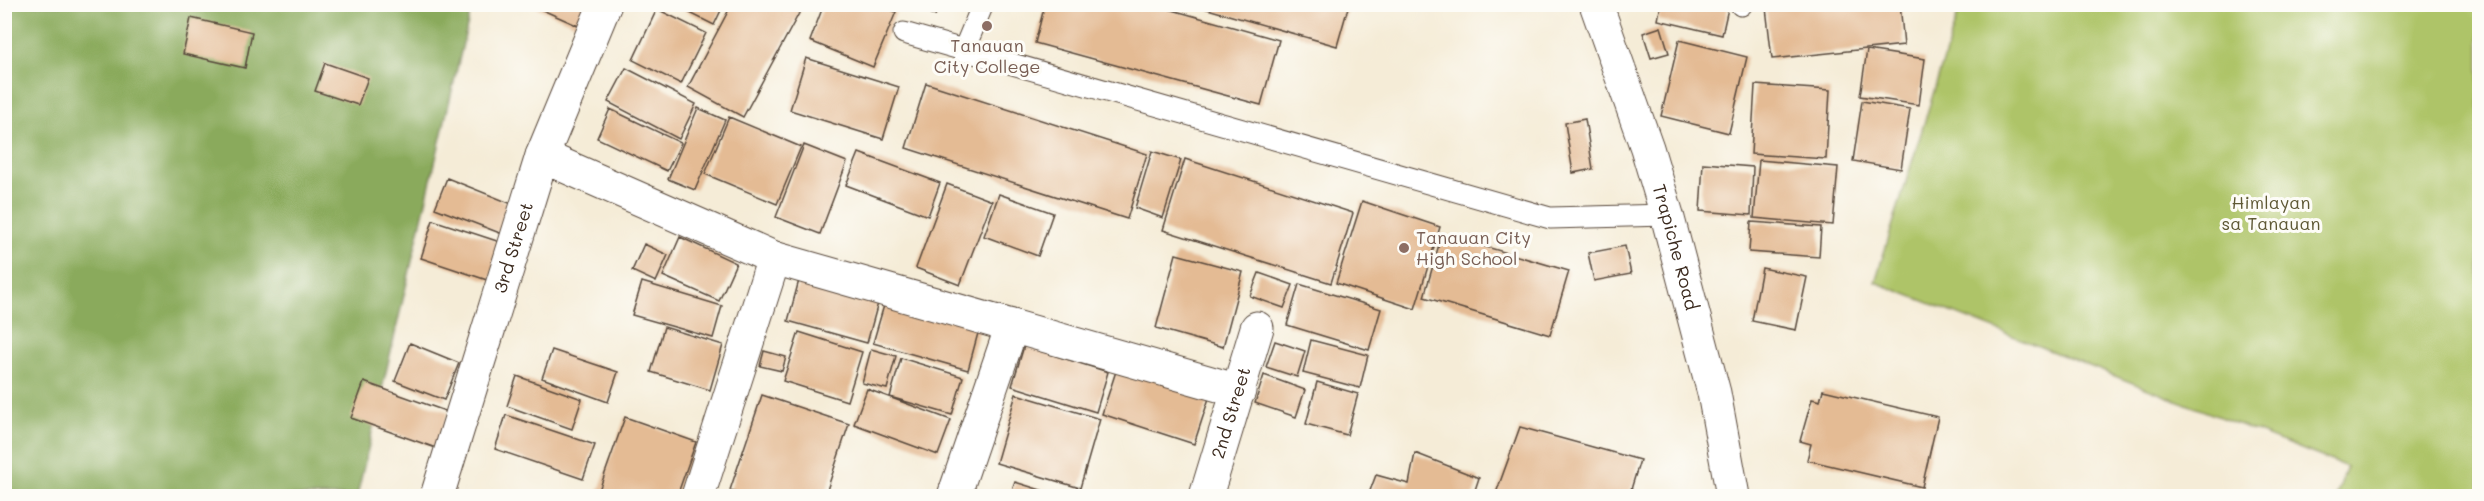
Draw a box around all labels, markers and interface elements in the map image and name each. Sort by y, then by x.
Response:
marker: Tanauan City College [980,19,994,33]
place label: Tanauan City College [934,33,1040,78]
street label: Trapiche Road [1647,181,1705,313]
park label: Himlayan sa Tanauan [2221,190,2321,235]
street label: 3rd Street [487,199,538,296]
place label: Tanauan City High School [1416,225,1531,270]
marker: Tanauan City High School [1397,241,1411,255]
street label: 2nd Street [1205,364,1256,461]

